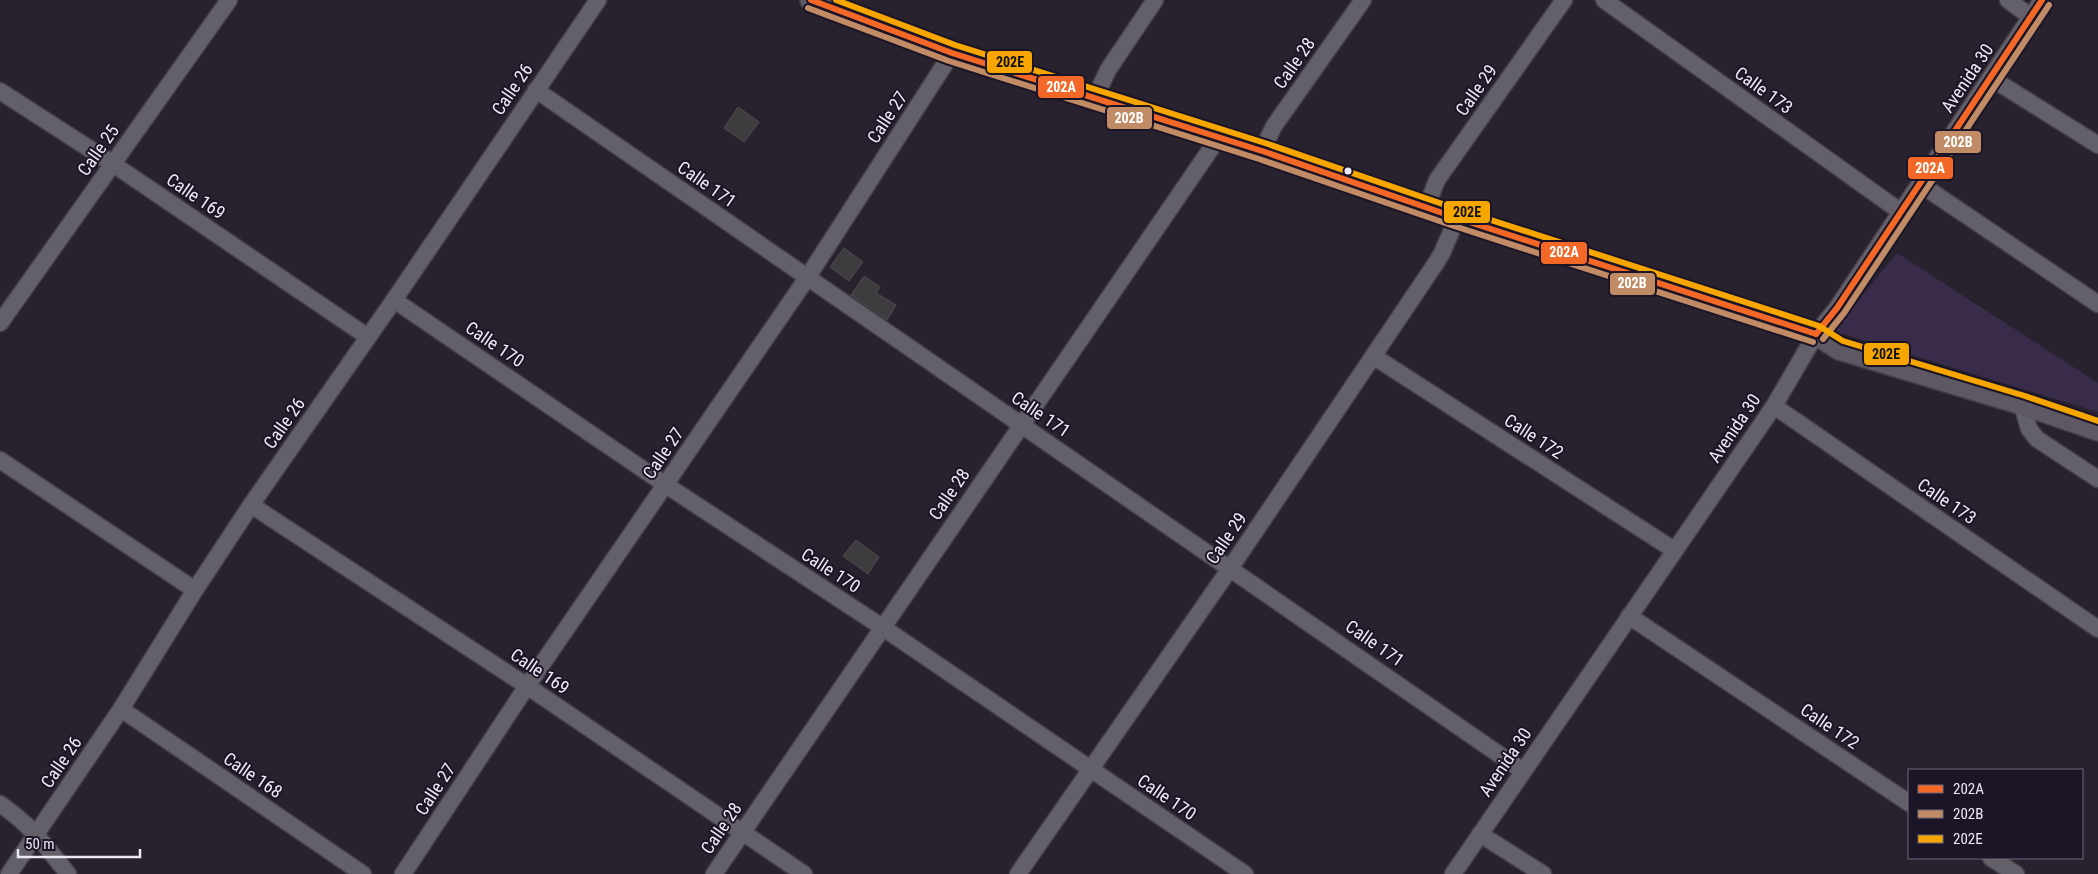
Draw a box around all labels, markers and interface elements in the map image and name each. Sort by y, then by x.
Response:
street label: Calle 28 [1269,33,1319,93]
street label: Avenida 30 [1936,40,1998,116]
line badge: 202E [986,50,1033,74]
text: 202E [996,54,1024,70]
street label: Calle 26 [487,59,537,119]
street label: Calle 29 [1451,60,1501,120]
street label: Calle 173 [1731,62,1797,118]
line badge: 202A [1037,75,1085,99]
text: 202A [1046,79,1076,95]
street label: Calle 27 [863,87,912,147]
line badge: 202B [1106,106,1153,130]
text: 202B [1114,110,1144,126]
street label: Calle 25 [73,120,123,180]
line badge: 202B [1934,130,1982,154]
text: 202B [1943,134,1973,150]
street label: Calle 171 [674,156,740,212]
line badge: 202A [1907,156,1954,180]
text: 202A [1915,160,1945,176]
unlabelled marker [1343,166,1353,176]
street label: Calle 169 [163,169,229,223]
line badge: 202E [1443,200,1491,224]
text: 202E [1453,204,1481,220]
line badge: 202A [1540,241,1588,265]
text: 202A [1549,244,1579,260]
line badge: 202B [1609,272,1656,296]
text: 202B [1617,275,1647,291]
street label: Calle 170 [462,317,528,371]
line badge: 202E [1863,342,1910,366]
text: 202E [1872,346,1900,362]
street label: Calle 171 [1008,387,1074,441]
street label: Avenida 30 [1703,390,1765,466]
street label: Calle 26 [259,393,309,453]
street label: Calle 172 [1500,409,1568,463]
street label: Calle 27 [638,423,688,483]
street label: Calle 28 [924,464,974,524]
street label: Calle 173 [1914,474,1980,528]
street label: Calle 29 [1201,508,1251,568]
street label: Calle 170 [797,543,865,597]
street label: Calle 171 [1342,615,1408,671]
street label: Calle 169 [507,644,573,698]
street label: Calle 172 [1797,699,1863,753]
street label: Avenida 30 [1474,724,1536,800]
street label: Calle 26 [36,732,86,792]
street label: Calle 168 [220,748,286,802]
street label: Calle 27 [411,759,460,819]
legend [1908,769,2083,859]
street label: Calle 170 [1134,770,1200,824]
text: 202A [1953,780,1984,798]
street label: Calle 28 [696,798,746,858]
text: 202B [1953,805,1983,823]
scale bar [18,826,140,858]
text: 202E [1953,830,1983,848]
text: 50 m [25,835,55,853]

